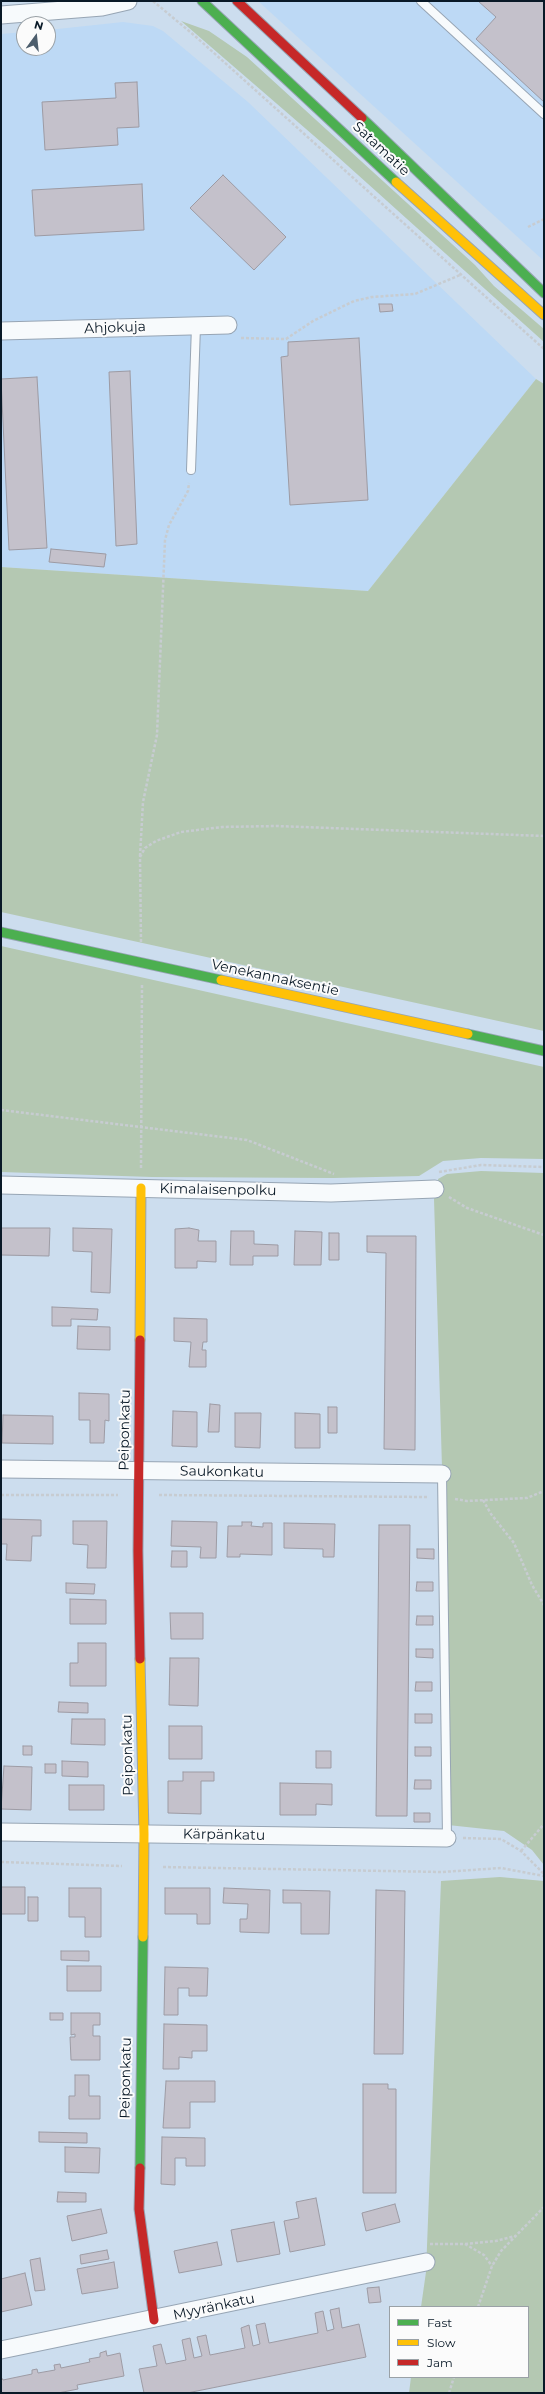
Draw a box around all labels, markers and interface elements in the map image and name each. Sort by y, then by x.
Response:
north arrow [16,16,56,56]
text: N [33,17,45,33]
street label: Satamatie [349,118,413,180]
street label: Ahjokuja [84,319,146,337]
street label: Venekannaksentie [210,956,340,1000]
street label: Kimalaisenpolku [159,1181,277,1199]
street label: Peiponkatu [116,1389,134,1471]
street label: Saukonkatu [180,1463,264,1481]
street label: Peiponkatu [119,1714,137,1796]
street label: Kärpänkatu [183,1826,265,1844]
street label: Peiponkatu [117,2037,135,2119]
street label: Myyränkatu [172,2290,256,2324]
legend [389,2306,529,2378]
text: Fast [427,2315,452,2330]
text: Slow [427,2335,456,2350]
text: Jam [427,2355,453,2370]

